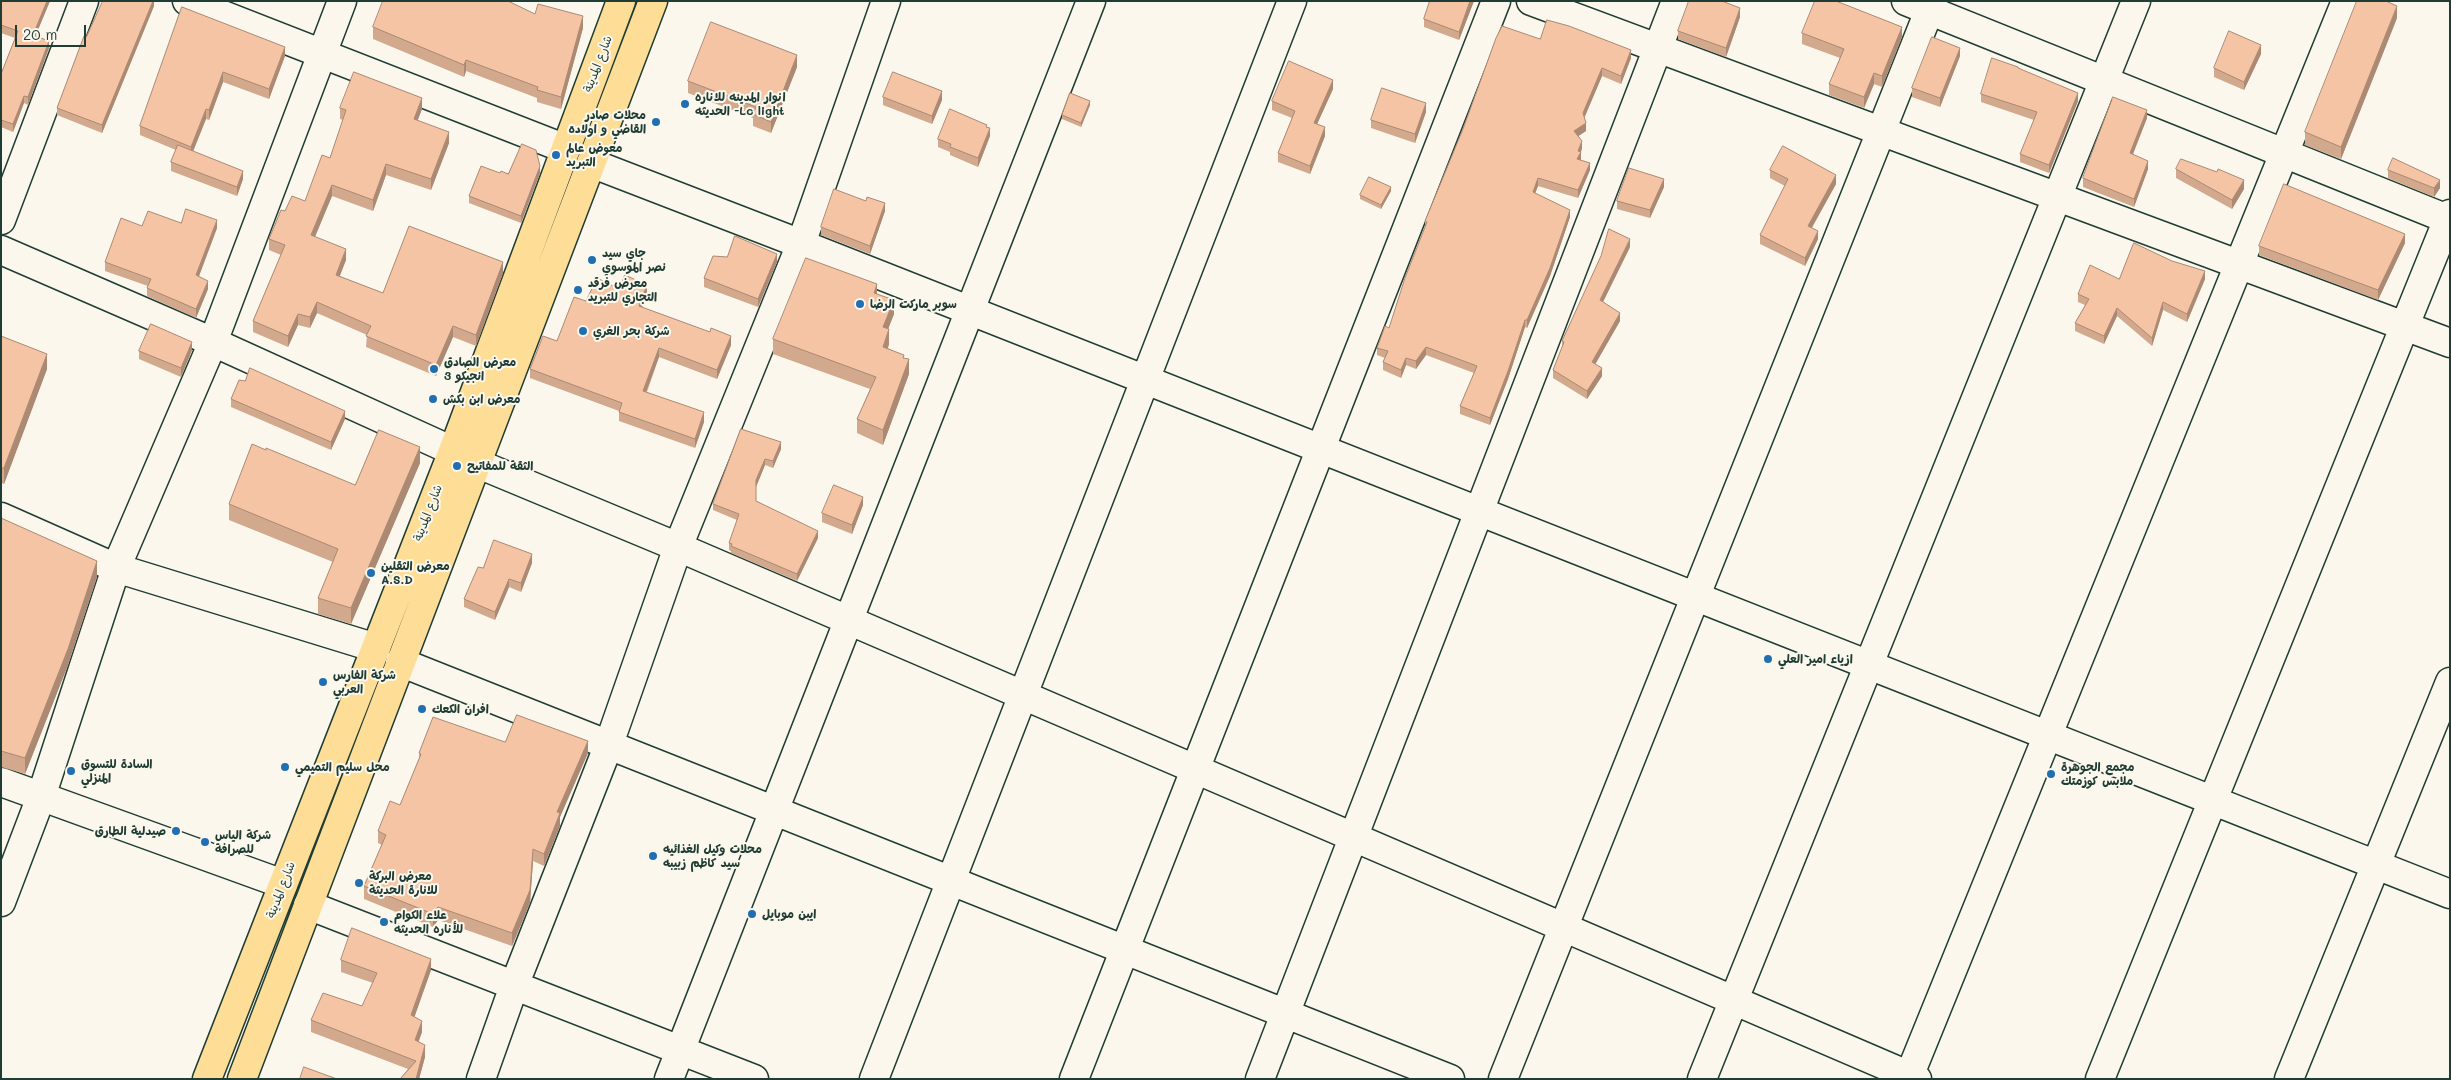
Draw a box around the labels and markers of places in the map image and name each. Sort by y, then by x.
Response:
place label: انوار المدينه للاناره الحديثه -Lc light [695,90,786,118]
marker: انوار المدينه للاناره الحديثه -Lc light [679,98,691,110]
place label: محلات صادر القاضي و اولاده [569,108,646,136]
marker: محلات صادر القاضي و اولاده [650,116,662,128]
place label: معوض عالم التبريد [566,141,622,169]
marker: معوض عالم التبريد [550,149,562,161]
place label: جاي سيد نصر الموسوي [602,246,666,274]
marker: جاي سيد نصر الموسوي [586,254,598,266]
place label: معرض فرقد التجاري للتبريد [588,276,657,304]
marker: معرض فرقد التجاري للتبريد [572,284,584,296]
place label: سوبر ماركت الرضا [870,297,957,311]
marker: سوبر ماركت الرضا [854,298,866,310]
place label: ِشركة بحر الغري [593,324,670,338]
marker: ِشركة بحر الغري [577,325,589,337]
place label: معرض الصادق 3 انجيكو [444,355,516,383]
marker: معرض الصادق 3 انجيكو [428,363,440,375]
place label: معرض ابن بكش [443,392,521,406]
marker: معرض ابن بكش [427,393,439,405]
place label: الثقة للمفاتيح [467,459,533,473]
marker: الثقة للمفاتيح [451,460,463,472]
place label: معرض الثقلين A.S.D [381,559,450,587]
marker: معرض الثقلين A.S.D [365,567,377,579]
place label: ازياء امير العلي [1778,652,1853,666]
marker: ازياء امير العلي [1762,653,1774,665]
place label: شركة الفارس العربي [333,668,396,696]
marker: شركة الفارس العربي [317,676,329,688]
place label: افران الكعك [432,702,489,716]
marker: افران الكعك [416,703,428,715]
place label: السادة للتسوق المنزلي [81,757,152,785]
place label: محل سليم التميمي [295,760,390,774]
place label: مجمع الجوهرة ملابس كوزمتك [2061,760,2134,788]
marker: محل سليم التميمي [279,761,291,773]
marker: السادة للتسوق المنزلي [65,765,77,777]
marker: مجمع الجوهرة ملابس كوزمتك [2045,768,2057,780]
place label: صيدلية الطارق [95,824,166,838]
marker: صيدلية الطارق [170,825,182,837]
place label: شركة الياس للصرافة [215,828,271,856]
marker: شركة الياس للصرافة [199,836,211,848]
place label: محلات وكيل الغذائيه سيد كاظم زبيبه [663,842,762,870]
marker: محلات وكيل الغذائيه سيد كاظم زبيبه [647,850,659,862]
place label: معرض البركة للانارة الحديثة [369,869,437,897]
marker: معرض البركة للانارة الحديثة [353,877,365,889]
place label: ايبن موبايل [762,907,816,921]
place label: علاء الكوام للأناره الحديثه [394,908,463,936]
marker: ايبن موبايل [746,908,758,920]
marker: علاء الكوام للأناره الحديثه [378,916,390,928]

